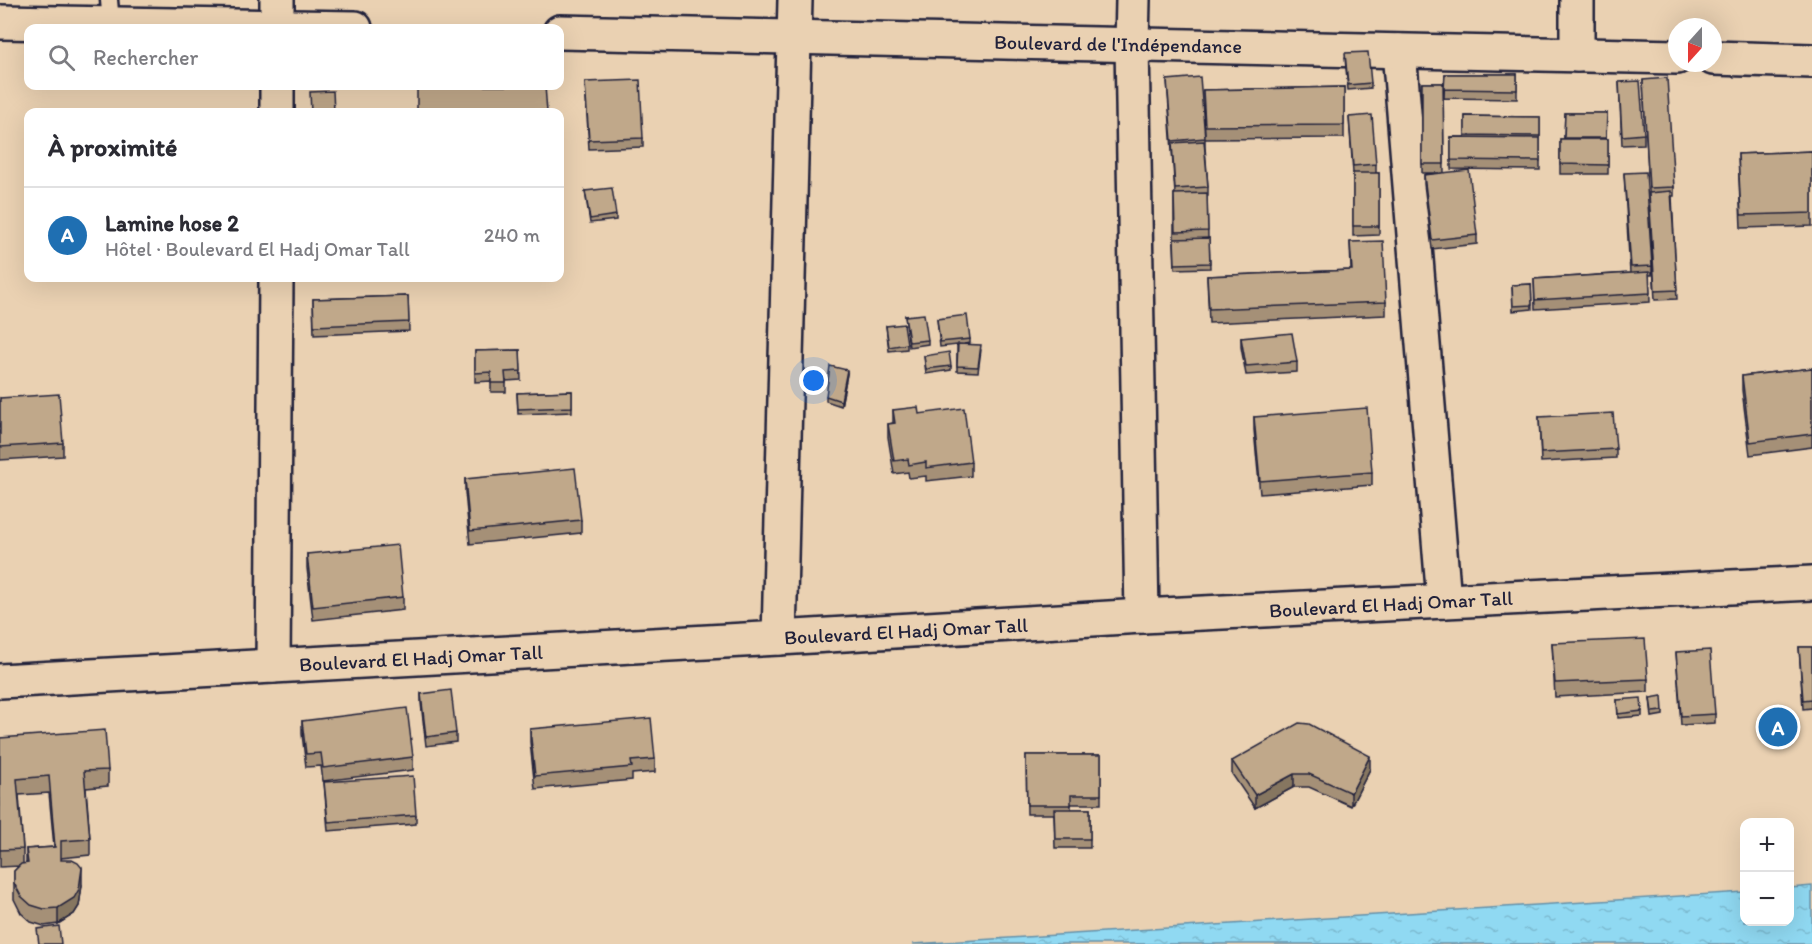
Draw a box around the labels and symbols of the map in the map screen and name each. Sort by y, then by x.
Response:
north arrow [1668,18,1722,72]
street label: Boulevard de l'Indépendance [994,30,1242,58]
your location [799,366,828,395]
street label: Boulevard El Hadj Omar Tall [1268,586,1514,622]
street label: Boulevard El Hadj Omar Tall [783,613,1029,649]
street label: Boulevard El Hadj Omar Tall [298,640,544,676]
pin: A [1758,704,1798,750]

